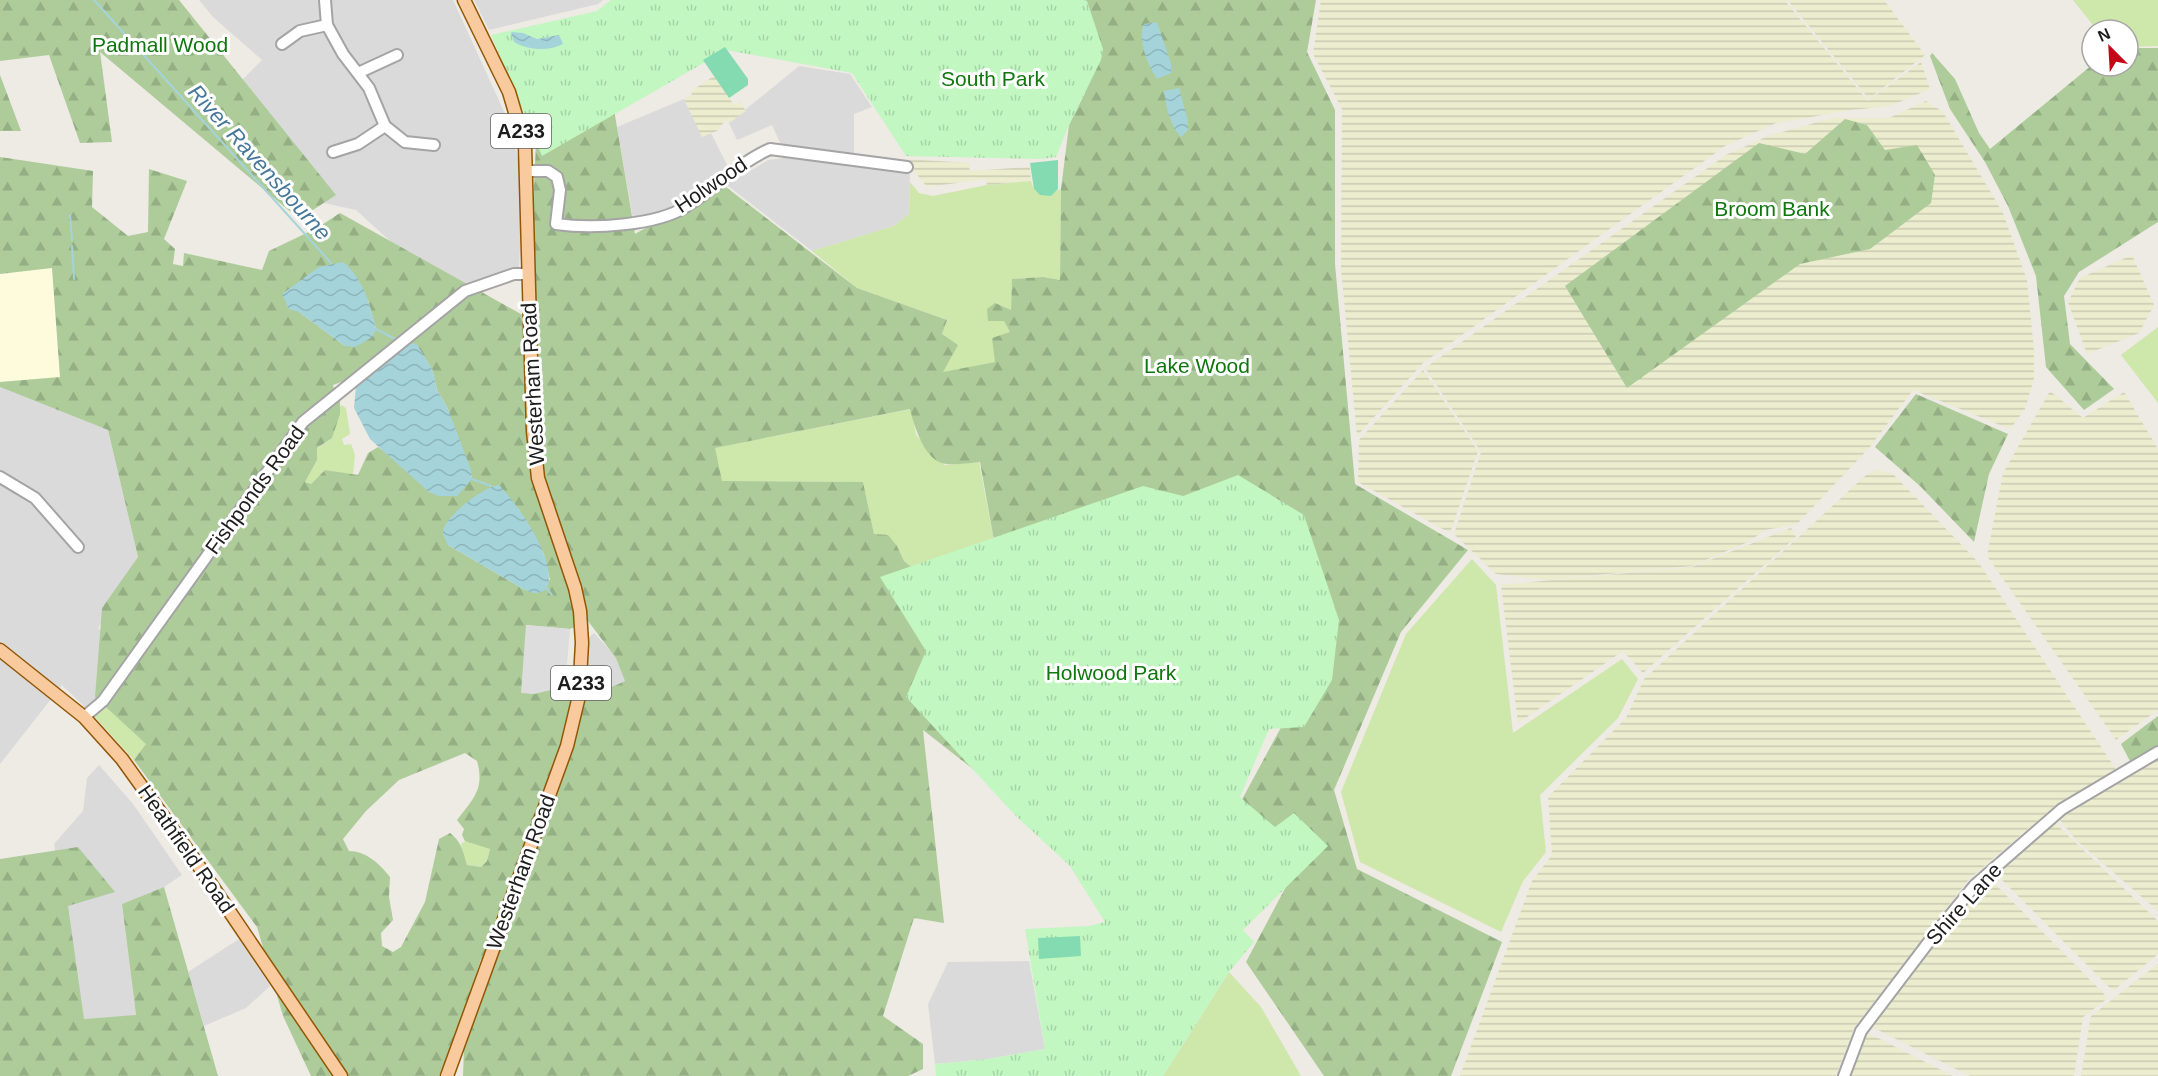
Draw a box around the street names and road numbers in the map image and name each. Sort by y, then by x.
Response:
road number: A233 [491,114,551,148]
street label: Holwood [670,152,751,217]
street label: Westerham Road [517,302,548,466]
street label: Fishponds Road [200,421,309,558]
road number: A233 [551,666,611,700]
street label: Heathfield Road [134,780,239,917]
street label: Westerham Road [482,791,559,952]
street label: Shire Lane [1921,858,2006,949]

